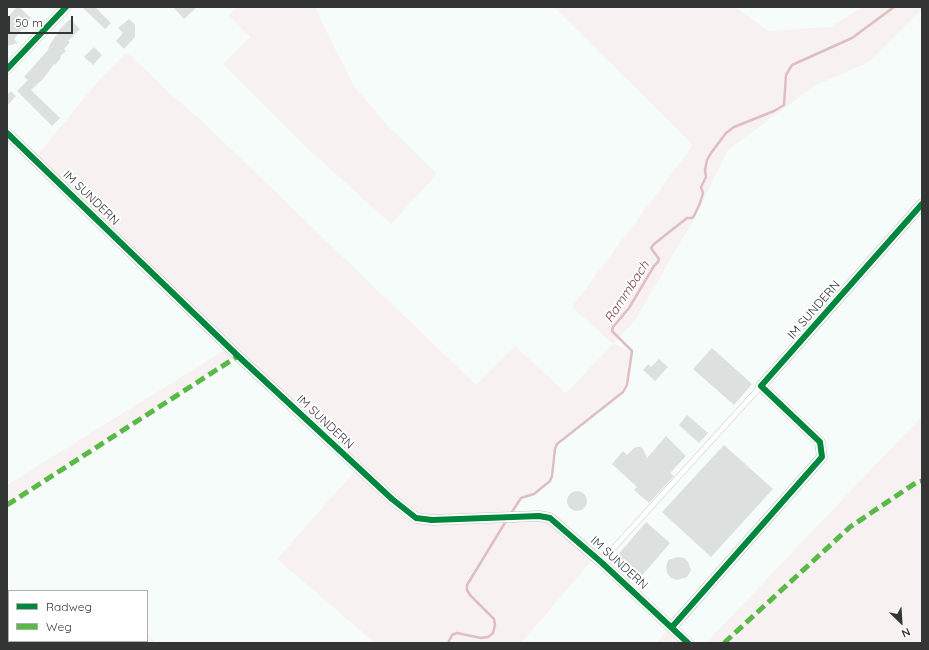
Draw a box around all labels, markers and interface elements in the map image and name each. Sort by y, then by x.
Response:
scale bar [10,8,75,34]
text: 50 m [15,15,43,30]
street label: IM SUNDERN [60,168,122,228]
water label: Rammbach [601,258,653,326]
street label: IM SUNDERN [785,278,843,342]
street label: IM SUNDERN [294,392,356,452]
street label: IM SUNDERN [587,533,651,593]
legend [8,590,148,642]
text: Radweg [46,599,92,614]
north arrow [881,602,921,642]
text: Weg [46,619,72,634]
text: N [899,625,913,641]

